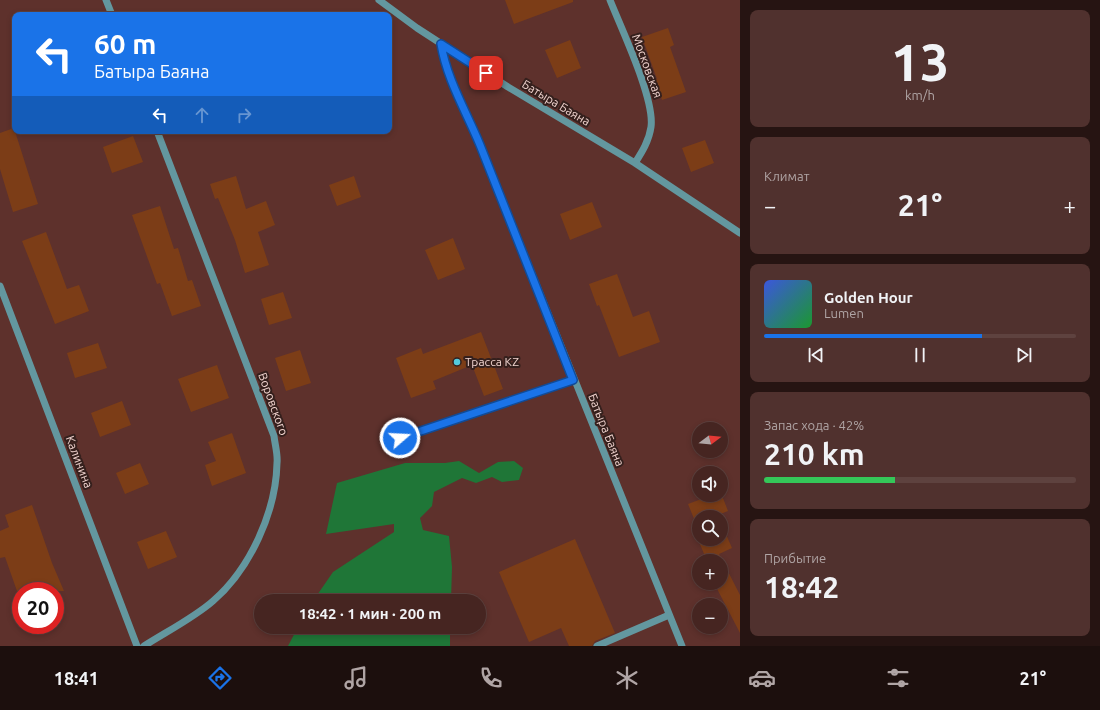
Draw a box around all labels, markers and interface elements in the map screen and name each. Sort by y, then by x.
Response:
icon: left [28,28,80,80]
text: 60 m [94,28,156,59]
street label: Московская [630,32,665,100]
text: 13 [891,33,949,91]
pin [469,56,503,90]
text: Батыра Баяна [94,61,209,81]
icon: arrive [475,62,497,84]
street label: Батыра Баяна [520,77,593,128]
text: km/h [905,88,935,102]
icon: left [149,104,171,126]
icon: ahead [191,104,213,126]
icon: right [233,104,255,126]
text: Климат [764,169,809,183]
text: 21° [898,188,942,222]
text: − [764,193,776,218]
text: + [1064,193,1076,218]
text: Golden Hour [824,289,913,306]
text: Lumen [824,306,864,320]
icon: previous [805,344,827,366]
icon: pause [909,344,931,366]
icon: next [1013,344,1035,366]
place label: Трасса KZ [465,355,519,368]
marker: Трасса KZ [452,357,462,367]
street label: Воровского [256,371,291,437]
street label: Батыра Баяна [586,392,627,468]
position arrow [379,417,421,459]
text: Запас хода · 42% [764,418,864,432]
north arrow [692,422,728,458]
map controls [692,422,728,634]
street label: Калинина [64,434,95,490]
text: 210 km [764,437,865,471]
button: sound [692,466,728,502]
button: search [692,510,728,546]
text: Прибытие [764,551,826,565]
button: + [692,554,728,590]
text: 18:42 [764,570,839,604]
speed limit sign: 20 [12,582,64,634]
button: − [692,598,728,634]
text: 18:42 · 1 мин · 200 m [299,605,441,622]
icon: directions [206,664,234,692]
icon: music [342,664,370,692]
icon: phone [477,664,505,692]
icon: climate [613,664,641,692]
icon: car [748,664,776,692]
icon: filters [884,664,912,692]
text: 18:41 [54,668,99,688]
text: 21° [1020,668,1046,688]

